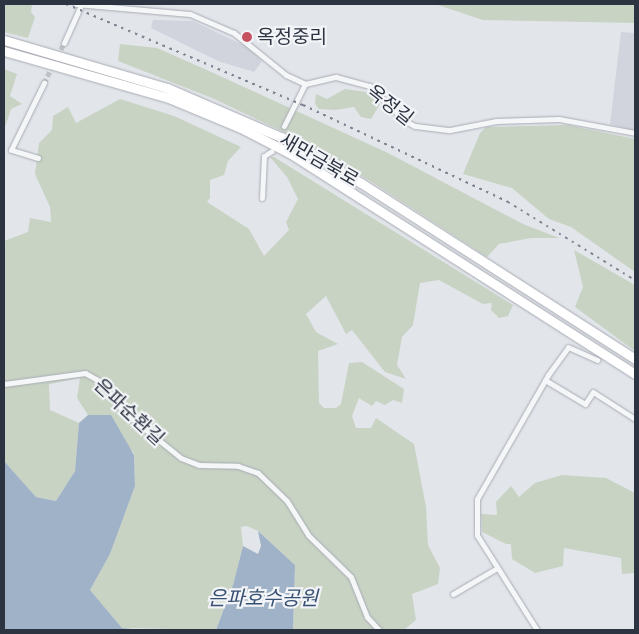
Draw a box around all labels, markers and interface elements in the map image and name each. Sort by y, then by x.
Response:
place label: 옥정중리 [257,26,327,48]
marker: 옥정중리 [241,31,253,43]
street label: 옥정길 [362,80,418,130]
street label: 새만금북로 [275,128,363,192]
street label: 은파순환길 [89,374,169,450]
water label: 은파호수공원 [208,585,318,609]

